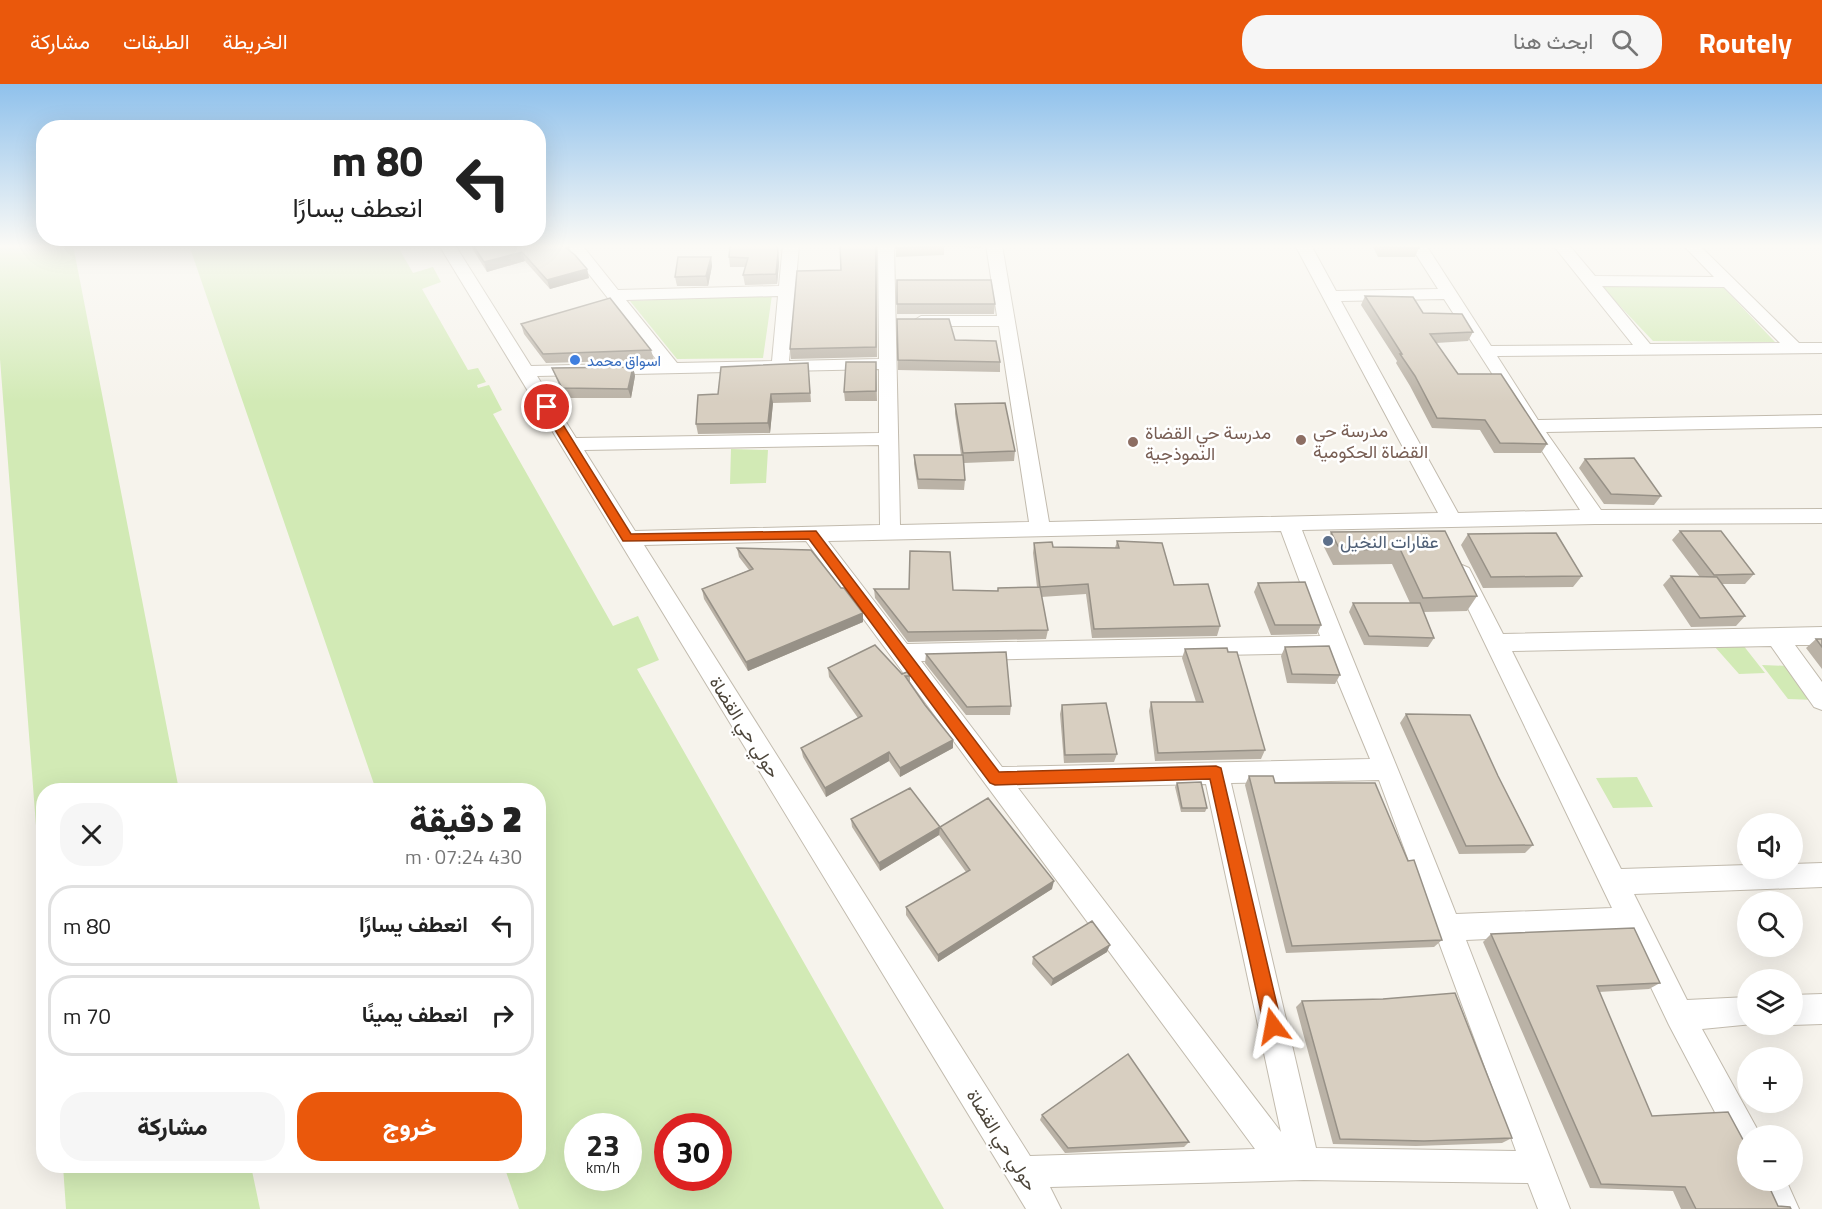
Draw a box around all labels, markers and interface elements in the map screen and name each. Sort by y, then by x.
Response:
search box [1242,15,1662,69]
text: Routely [1698,21,1792,64]
text: ابحث هنا [1513,24,1593,58]
text: مشاركة [30,25,90,57]
text: الطبقات [123,25,190,57]
text: الخريطة [223,25,288,57]
icon: search [1608,26,1641,59]
text: 80 m [331,128,423,192]
icon: left [444,144,522,222]
text: انعطف يسارًا [292,186,423,227]
place label: اسواق محمد [587,349,661,372]
marker: اسواق محمد [568,353,582,367]
pin [521,381,572,432]
icon: arrive [530,390,563,423]
place label: مدرسة حي القضاة الحكومية [1313,417,1428,465]
place label: مدرسة حي القضاة النموذجية [1145,419,1271,467]
marker: مدرسة حي القضاة الحكومية [1294,433,1308,447]
marker: مدرسة حي القضاة النموذجية [1126,435,1140,449]
place label: عقارات النخيل [1340,528,1439,555]
marker: عقارات النخيل [1321,534,1335,548]
street label: حولي حي القضاة [701,671,787,784]
text: 2 دقيقة [409,791,522,846]
button: close [60,803,123,866]
map controls [1737,813,1803,1191]
button: sound [1737,813,1803,879]
text: 430 m · 07:24 [405,841,522,872]
button: search [1737,891,1803,957]
text: انعطف يسارًا [359,907,468,941]
text: 80 m [63,909,111,943]
icon: left [486,909,519,942]
button: layers [1737,969,1803,1035]
position arrow [1241,994,1305,1058]
text: انعطف يمينًا [362,997,468,1031]
text: 70 m [63,999,111,1033]
icon: right [486,999,519,1032]
button: + [1737,1047,1803,1113]
street label: حولي حي القضاة [958,1084,1044,1197]
button: مشاركة [60,1092,285,1161]
button: خروج [297,1092,522,1161]
speed limit sign: 30 [654,1113,732,1191]
text: 23 [586,1122,620,1168]
button: − [1737,1125,1803,1191]
text: km/h [586,1156,620,1179]

